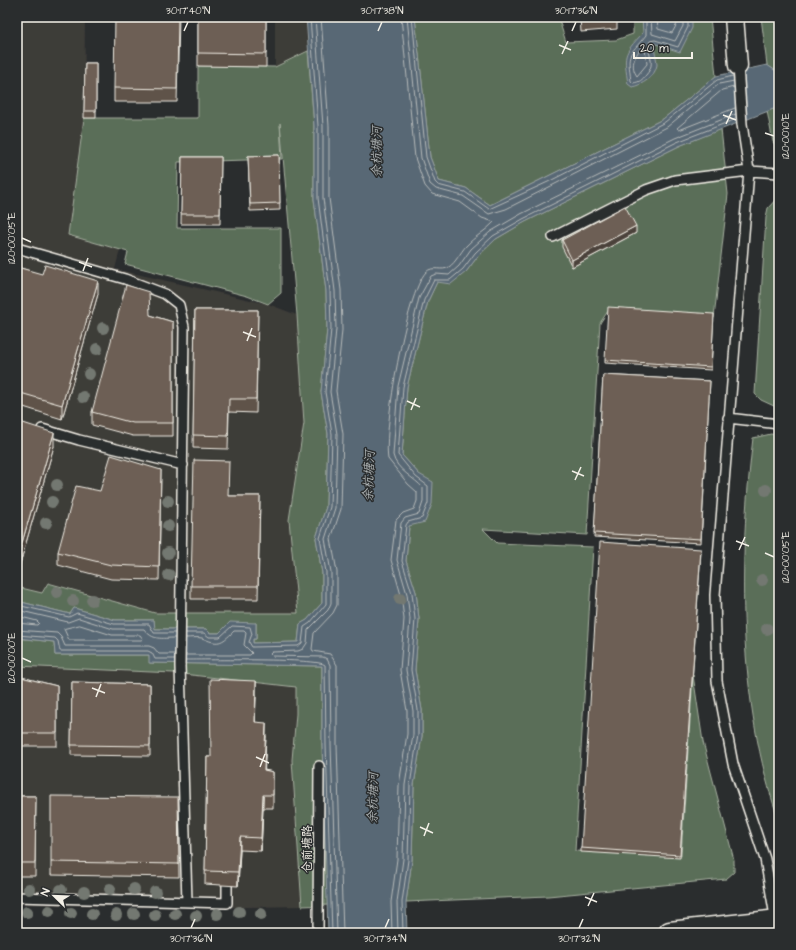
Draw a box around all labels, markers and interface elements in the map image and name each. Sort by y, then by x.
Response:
text: 30°17'40"N [166,4,210,18]
text: 30°17'38"N [361,4,403,18]
text: 30°17'36"N [555,4,597,18]
scale bar [634,34,692,60]
text: 20 m [640,40,669,57]
text: 120°00'10"E [779,113,793,159]
water label: 余杭塘河 [368,124,386,178]
text: 120°00'05"E [5,212,19,264]
water label: 余杭塘河 [359,448,379,502]
text: 120°00'05"E [779,531,793,583]
text: 120°00'00"E [5,633,19,683]
water label: 余杭塘河 [364,770,382,824]
street label: 仓前塘路 [299,825,316,873]
north arrow [34,876,74,916]
text: N [37,886,54,898]
text: 30°17'36"N [170,932,212,946]
text: 30°17'34"N [363,932,407,946]
text: 30°17'32"N [558,932,600,946]

